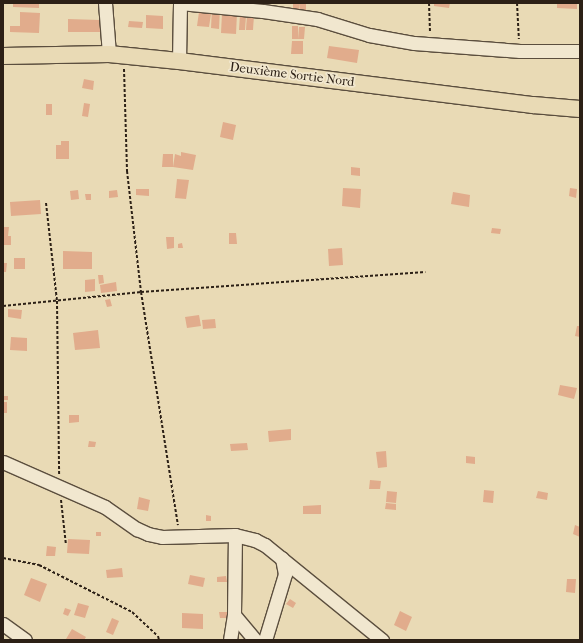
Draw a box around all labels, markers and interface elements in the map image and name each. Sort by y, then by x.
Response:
street label: Deuxième Sortie Nord [229,60,355,90]

